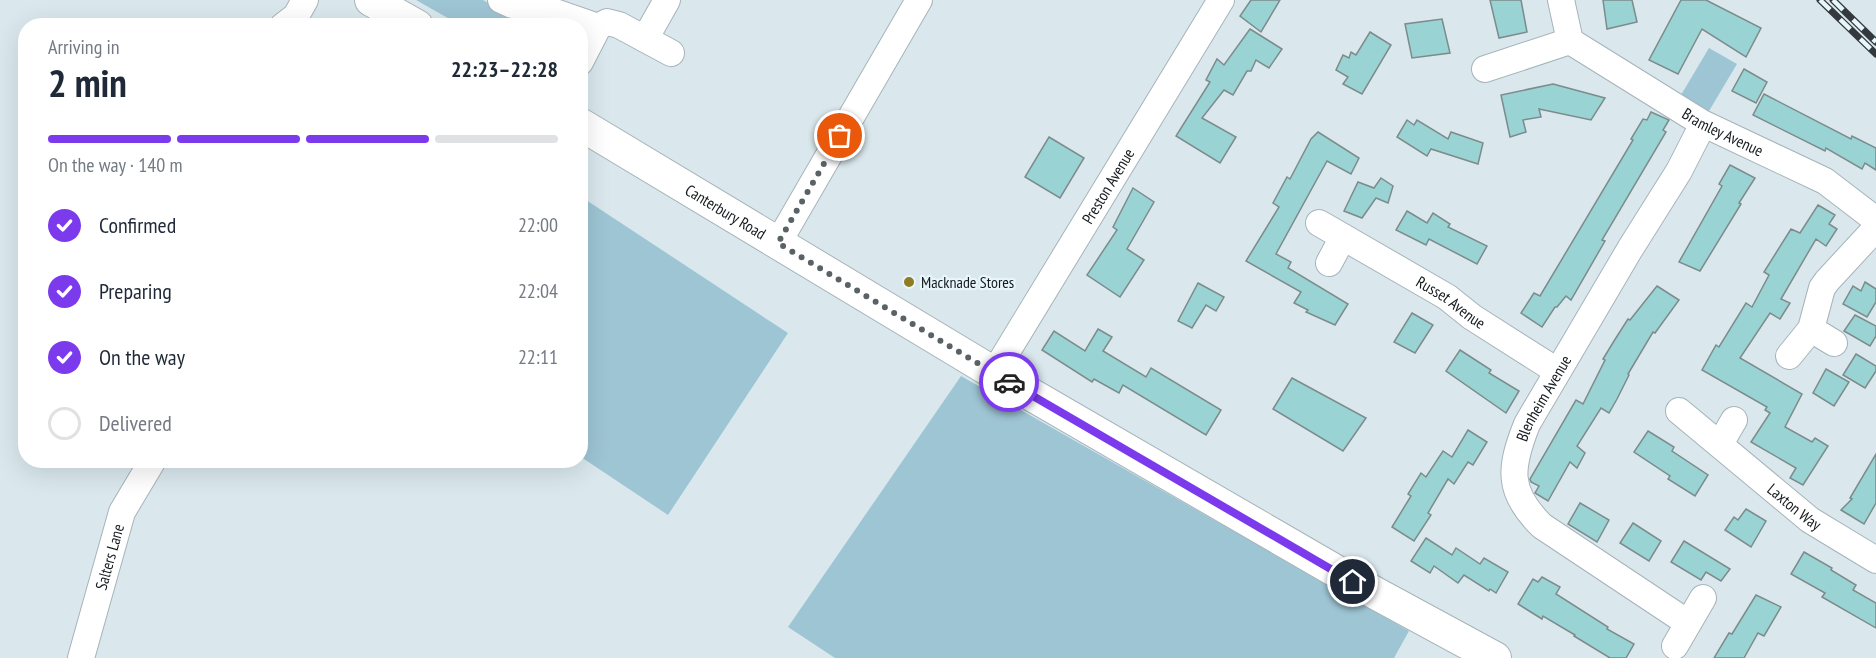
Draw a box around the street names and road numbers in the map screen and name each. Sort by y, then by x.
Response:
street label: Bramley Avenue [1679,103,1766,160]
street label: Preston Avenue [1077,144,1138,227]
street label: Canterbury Road [682,180,770,244]
street label: Russet Avenue [1413,271,1489,333]
street label: Blenheim Avenue [1511,351,1575,444]
street label: Laxton Way [1764,479,1825,534]
street label: Salters Lane [91,522,128,592]

